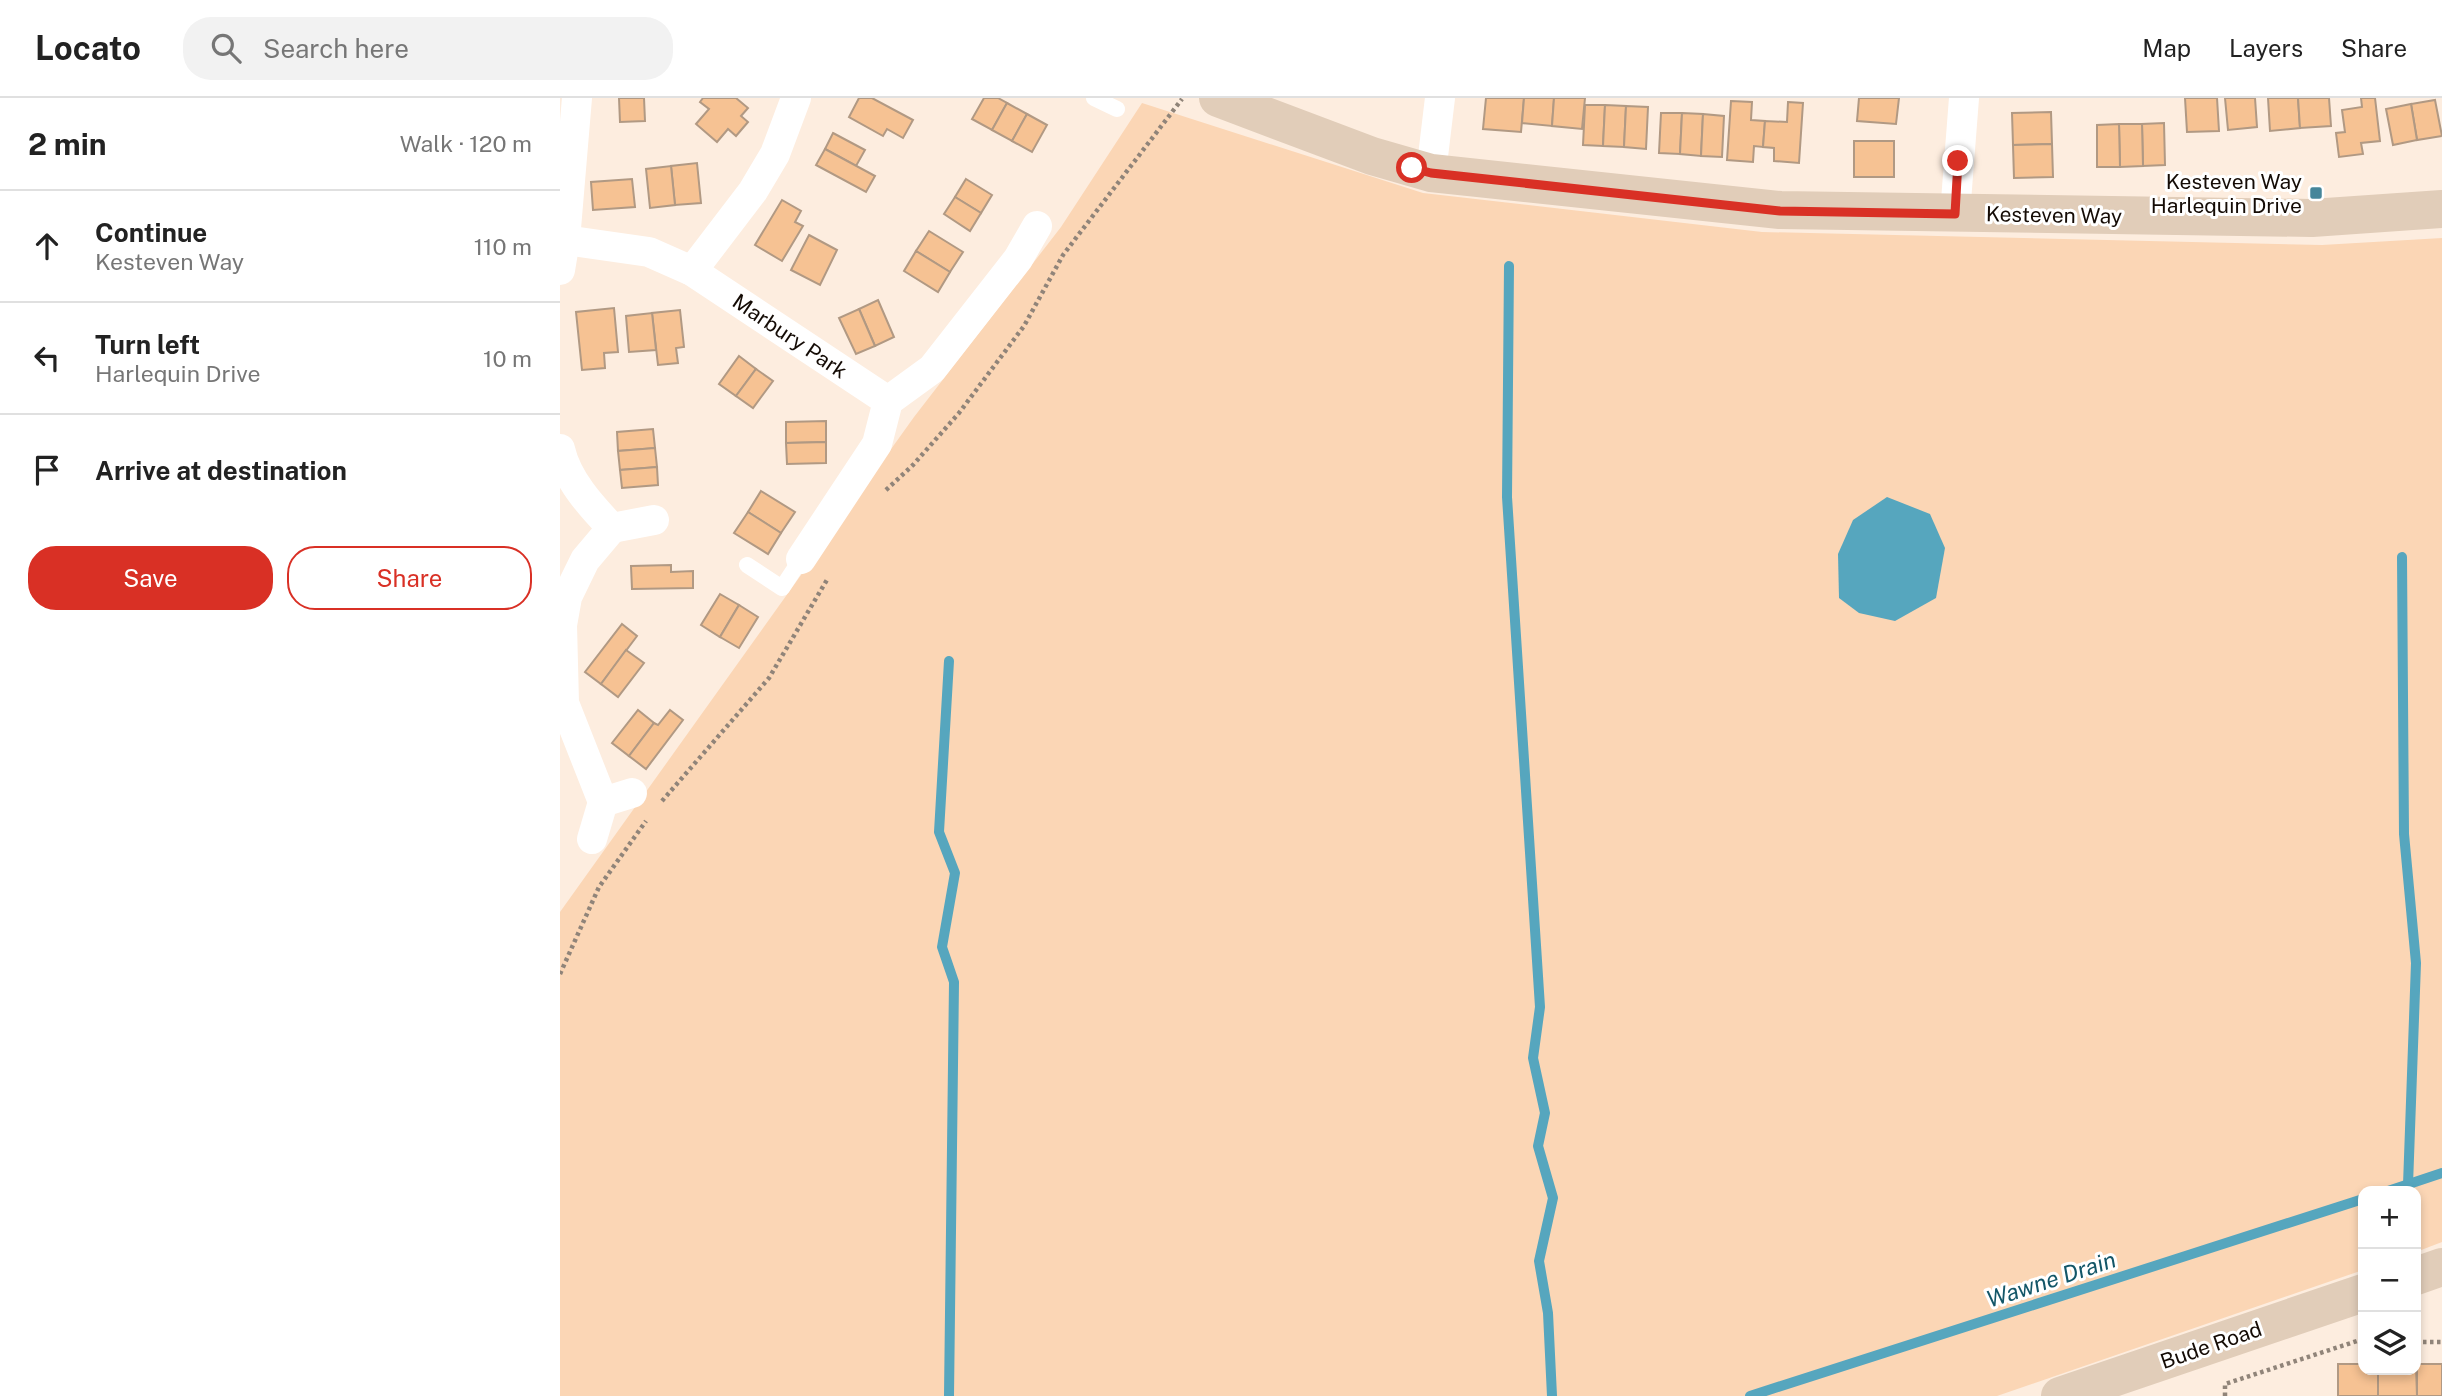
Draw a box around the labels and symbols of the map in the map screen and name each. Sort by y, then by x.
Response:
route end [1942,145,1973,176]
route start [1396,152,1427,183]
place label: Kesteven Way Harlequin Drive [2151,169,2302,218]
marker: Kesteven Way Harlequin Drive [2308,185,2324,201]
street label: Kesteven Way [1986,201,2122,229]
street label: Marbury Park [728,289,852,384]
water label: Wawne Drain [1983,1245,2119,1313]
street label: Bude Road [2157,1316,2265,1374]

